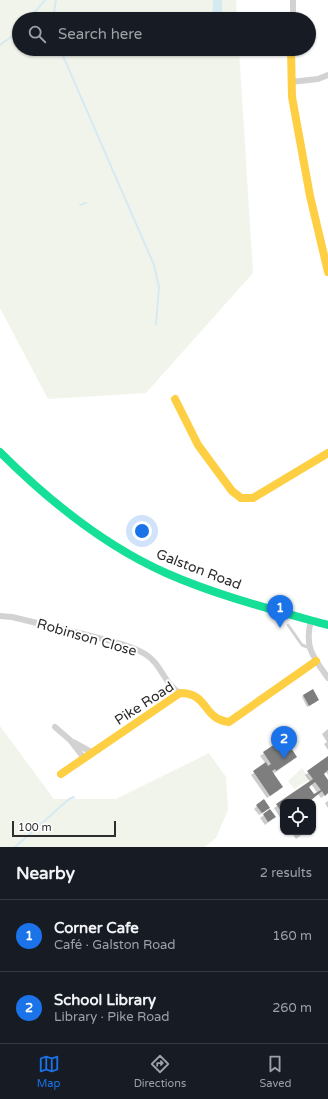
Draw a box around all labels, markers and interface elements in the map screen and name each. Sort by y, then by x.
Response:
search box [12,12,316,56]
icon: search [26,23,48,45]
text: Search here [58,25,142,43]
your location [132,521,152,541]
street label: Galston Road [154,545,244,593]
pin: 1 [267,595,293,628]
street label: Robinson Close [35,615,139,660]
street label: Pike Road [112,678,177,729]
pin: 2 [271,726,297,759]
map controls [280,799,316,835]
button: locate [280,799,316,835]
scale bar [12,819,116,838]
text: 100 m [18,821,52,834]
text: Nearby [16,863,75,884]
text: 2 results [260,865,312,881]
text: Corner Cafe [54,919,139,937]
text: 1 [25,928,33,944]
text: 160 m [272,928,312,944]
text: Café · Galston Road [54,937,176,953]
text: School Library [54,991,156,1009]
text: 2 [25,1000,33,1016]
text: 260 m [272,1000,312,1016]
text: Library · Pike Road [54,1009,170,1025]
tab: Map [37,1053,60,1090]
tab: Directions [134,1053,186,1090]
tab: Saved [260,1053,291,1090]

